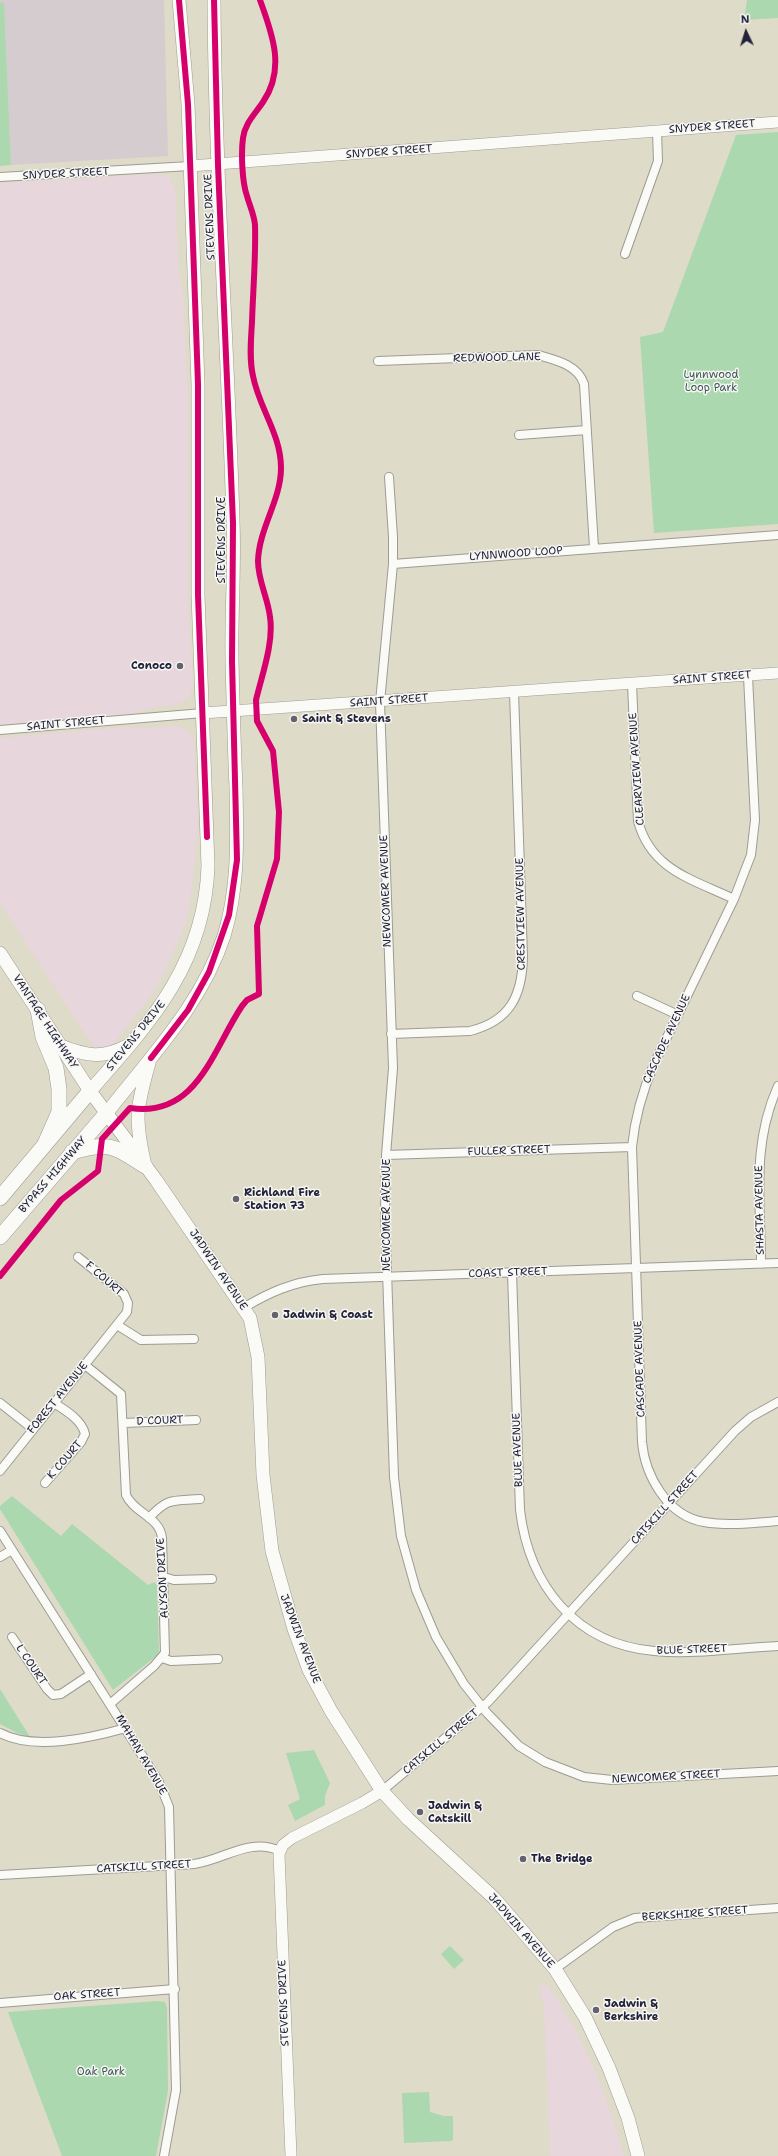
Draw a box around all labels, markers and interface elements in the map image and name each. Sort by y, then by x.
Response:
north arrow [726,12,766,52]
text: N [740,12,750,27]
street label: SNYDER STREET [668,117,756,137]
street label: SNYDER STREET [345,142,433,162]
street label: SNYDER STREET [22,165,110,183]
street label: STEVENS DRIVE [202,173,218,261]
street label: REDWOOD LANE [453,351,541,365]
park label: Lynnwood Loop Park [684,368,738,394]
street label: STEVENS DRIVE [215,497,229,583]
street label: LYNNWOOD LOOP [469,544,563,564]
place label: Conoco [131,659,172,673]
marker: Conoco [175,661,185,671]
street label: SAINT STREET [672,669,752,687]
street label: SAINT STREET [349,692,429,710]
place label: Saint & Stevens [302,712,391,726]
street label: CLEARVIEW AVENUE [626,712,648,826]
street label: SAINT STREET [26,714,106,734]
marker: Saint & Stevens [289,714,299,724]
street label: NEWCOMER AVENUE [377,834,395,948]
street label: CRESTVIEW AVENUE [513,858,529,970]
street label: VANTAGE HIGHWAY [10,972,80,1072]
street label: CASCADE AVENUE [641,992,693,1086]
street label: STEVENS DRIVE [104,998,168,1074]
street label: BYPASS HIGHWAY [16,1134,90,1216]
street label: FULLER STREET [467,1143,551,1159]
street label: NEWCOMER AVENUE [380,1159,394,1271]
street label: SHASTA AVENUE [753,1165,767,1255]
place label: Richland Fire Station 73 [244,1186,320,1212]
marker: Richland Fire Station 73 [231,1194,241,1204]
street label: JADWIN AVENUE [186,1227,250,1313]
street label: F COURT [82,1259,126,1299]
street label: COAST STREET [468,1265,548,1281]
place label: Jadwin & Coast [283,1308,373,1322]
marker: Jadwin & Coast [270,1310,280,1320]
street label: CASCADE AVENUE [632,1320,648,1418]
street label: FOREST AVENUE [25,1359,91,1437]
street label: BLUE AVENUE [510,1413,526,1487]
street label: D COURT [136,1414,184,1428]
street label: K COURT [45,1438,85,1482]
street label: CATSKILL STREET [628,1468,702,1548]
street label: ALYSON DRIVE [154,1537,172,1619]
street label: JADWIN AVENUE [277,1592,323,1686]
street label: L COURT [13,1642,49,1688]
street label: BLUE STREET [657,1642,727,1658]
street label: CATSKILL STREET [400,1707,482,1777]
street label: MAHAN AVENUE [113,1712,169,1798]
street label: NEWCOMER STREET [611,1768,721,1786]
place label: Jadwin & Catskill [428,1799,482,1825]
marker: Jadwin & Catskill [415,1807,425,1817]
place label: The Bridge [531,1852,593,1866]
marker: The Bridge [518,1854,528,1864]
street label: CATSKILL STREET [96,1858,192,1876]
street label: JADWIN AVENUE [485,1891,557,1971]
street label: BERKSHIRE STREET [641,1904,749,1924]
street label: STEVENS DRIVE [276,1959,292,2047]
street label: OAK STREET [53,1986,121,2004]
place label: Jadwin & Berkshire [604,1997,658,2023]
marker: Jadwin & Berkshire [591,2005,601,2015]
park label: Oak Park [77,2065,125,2079]

